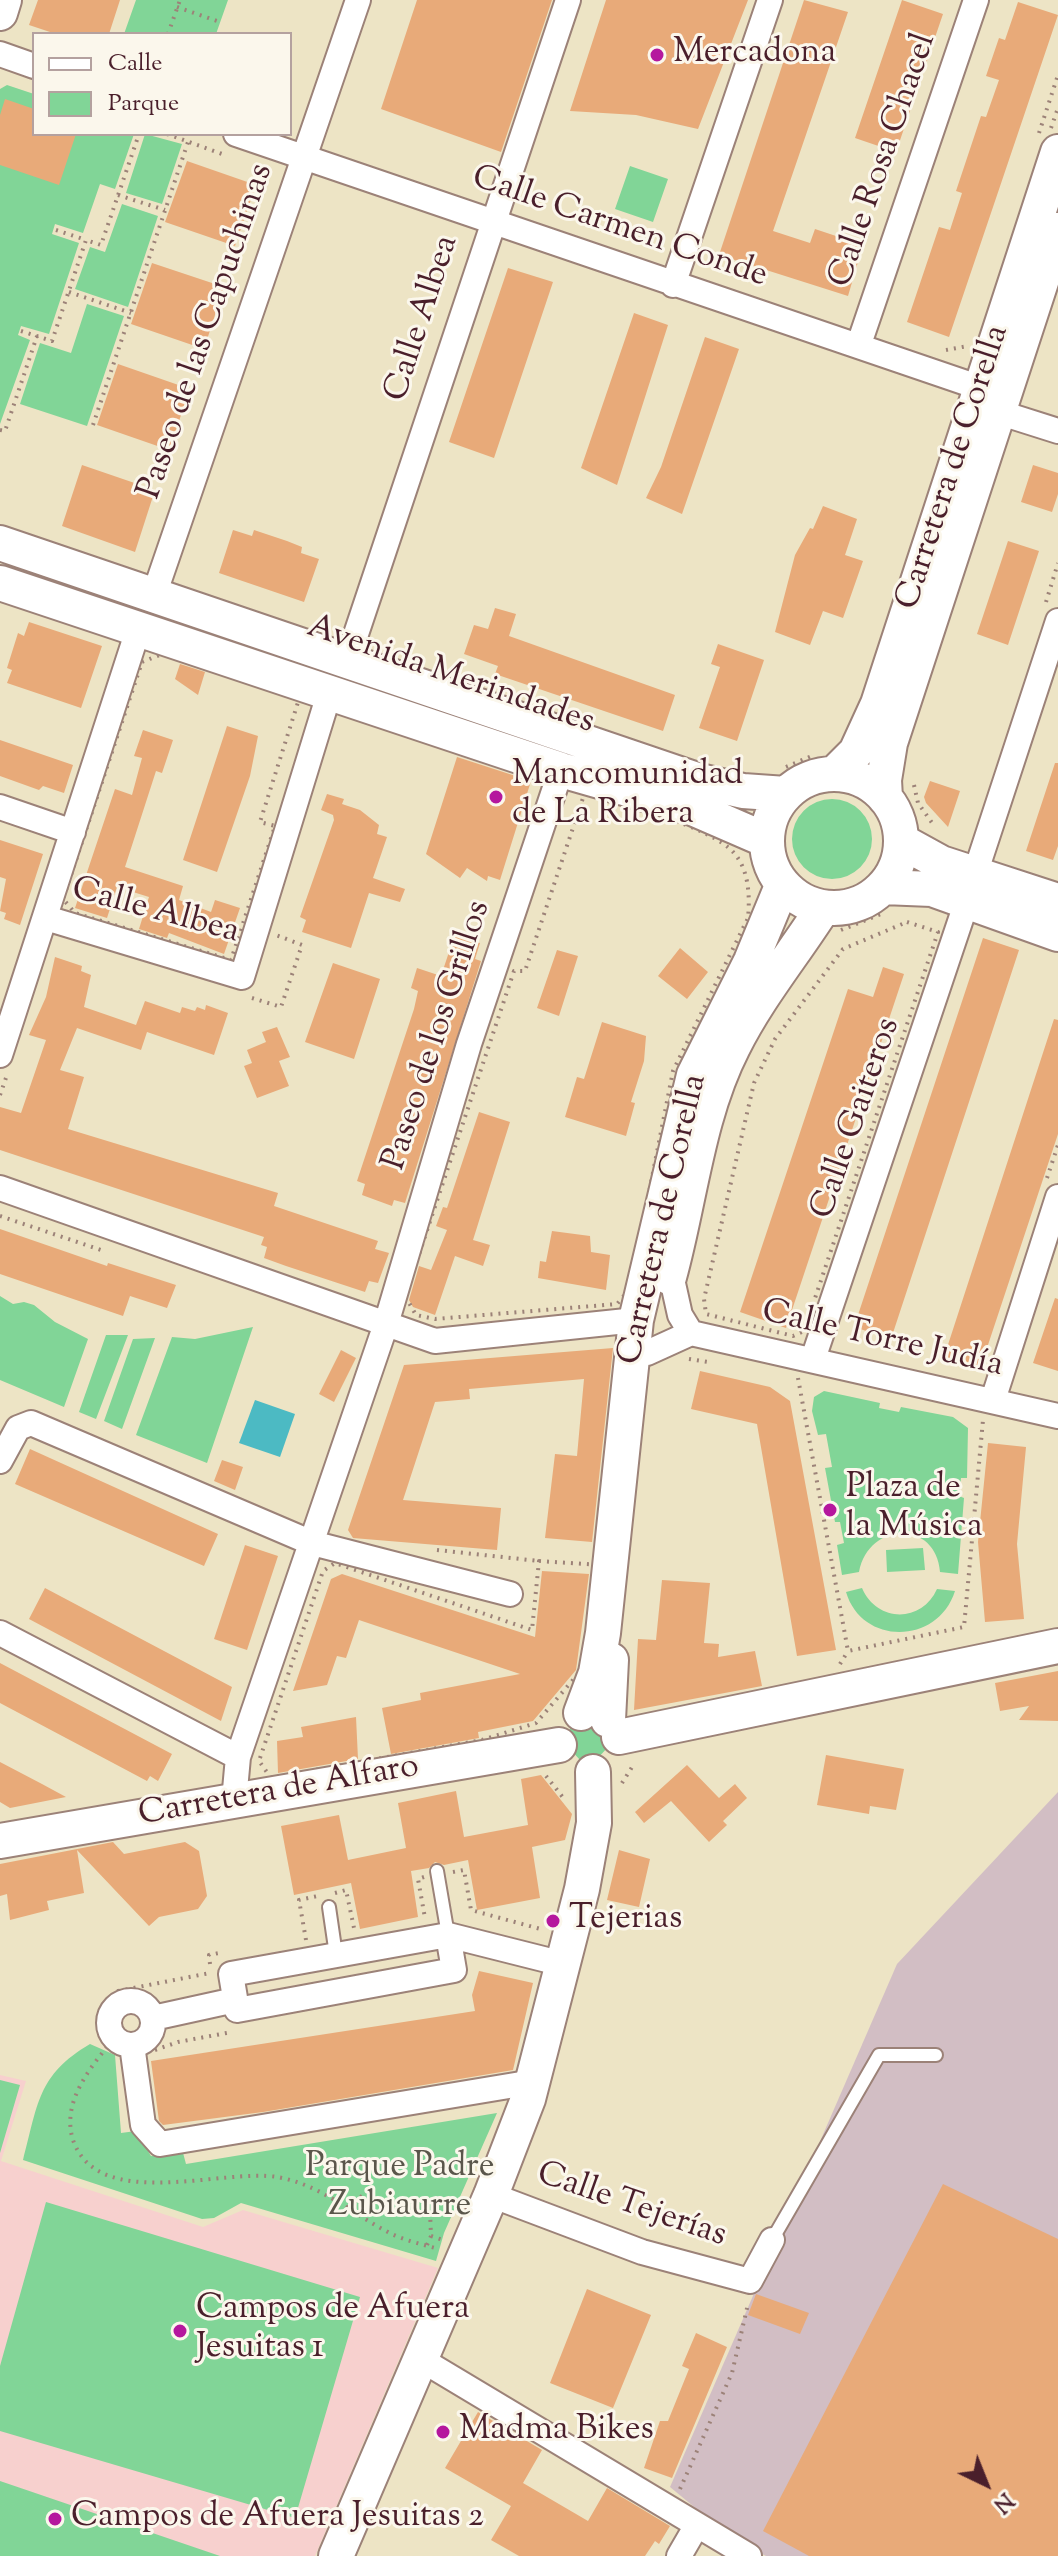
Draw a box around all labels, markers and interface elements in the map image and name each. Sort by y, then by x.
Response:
street label: Calle Rosa Chacel [822,29,948,293]
legend [32,32,292,136]
place label: Mercadona [673,35,836,75]
marker: Mercadona [648,46,666,64]
text: Calle [108,47,162,81]
text: Parque [108,87,179,121]
street label: Paseo de las Capuchinas [131,159,285,505]
street label: Calle Carmen Conde [466,159,772,299]
street label: Calle Albea [378,231,470,407]
street label: Carretera de Corella [890,321,1020,615]
street label: Avenida Merindades [301,609,599,745]
place label: Mancomunidad de La Ribera [512,757,743,836]
marker: Mancomunidad de La Ribera [487,788,505,806]
street label: Calle Albea [67,871,243,955]
street label: Paseo de los Grillos [376,896,502,1176]
street label: Calle Gaiteros [805,1013,911,1225]
street label: Carretera de Corella [612,1071,718,1369]
street label: Calle Torre Judía [757,1293,1007,1389]
place label: Plaza de la Música [846,1470,983,1550]
marker: Plaza de la Música [821,1501,839,1519]
street label: Carretera de Alfaro [136,1748,422,1838]
place label: Tejerias [569,1901,682,1941]
marker: Tejerias [544,1912,562,1930]
park label: Parque Padre Zubiaurre [305,2149,495,2228]
street label: Calle Tejerías [531,2156,731,2258]
place label: Campos de Afuera Jesuitas 1 [196,2291,470,2370]
marker: Campos de Afuera Jesuitas 1 [171,2322,189,2340]
place label: Madma Bikes [459,2412,654,2452]
marker: Madma Bikes [434,2423,452,2441]
north arrow [946,2444,1026,2524]
text: N [985,2484,1020,2519]
place label: Campos de Afuera Jesuitas 2 [71,2499,484,2539]
marker: Campos de Afuera Jesuitas 2 [46,2510,64,2528]

